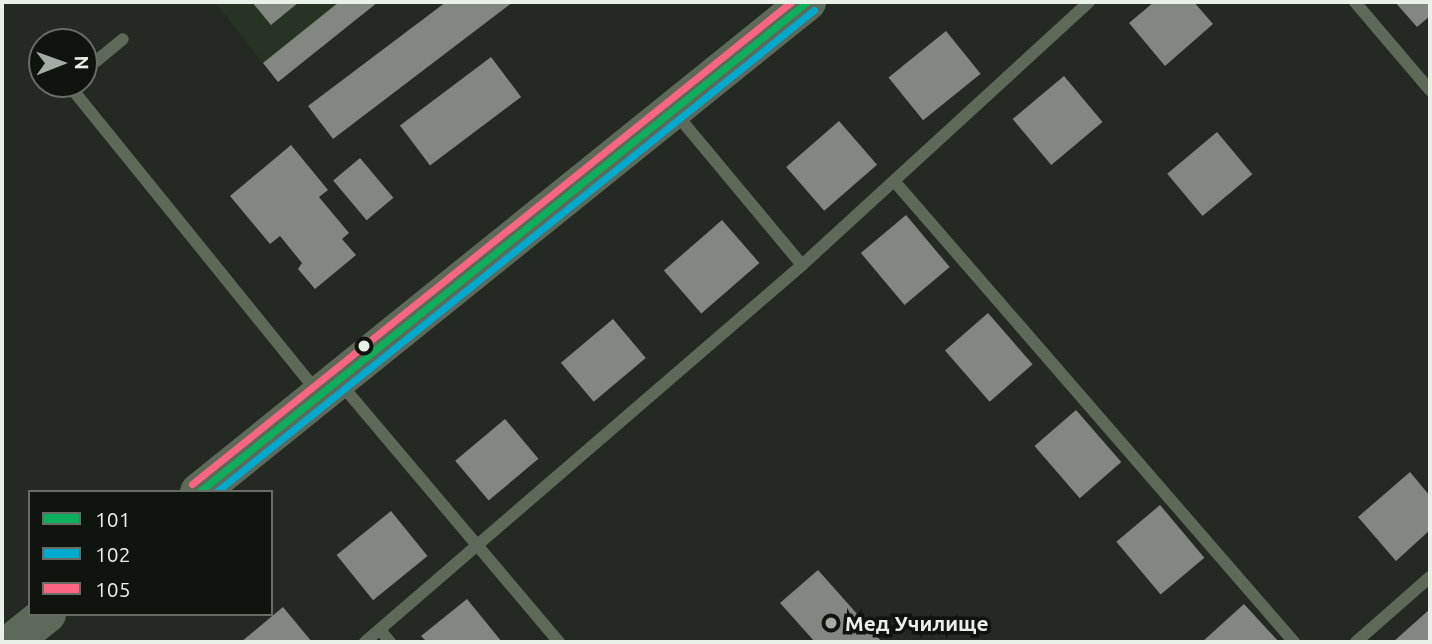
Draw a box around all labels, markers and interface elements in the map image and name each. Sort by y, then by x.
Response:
north arrow [28,28,98,98]
text: N [71,55,93,70]
unlabelled marker [357,339,371,353]
legend [28,490,273,616]
text: 101 [95,507,131,531]
text: 102 [95,542,131,566]
text: 105 [95,577,131,601]
place label: Мед Училище [845,610,989,636]
marker: Мед Училище [823,615,839,631]

